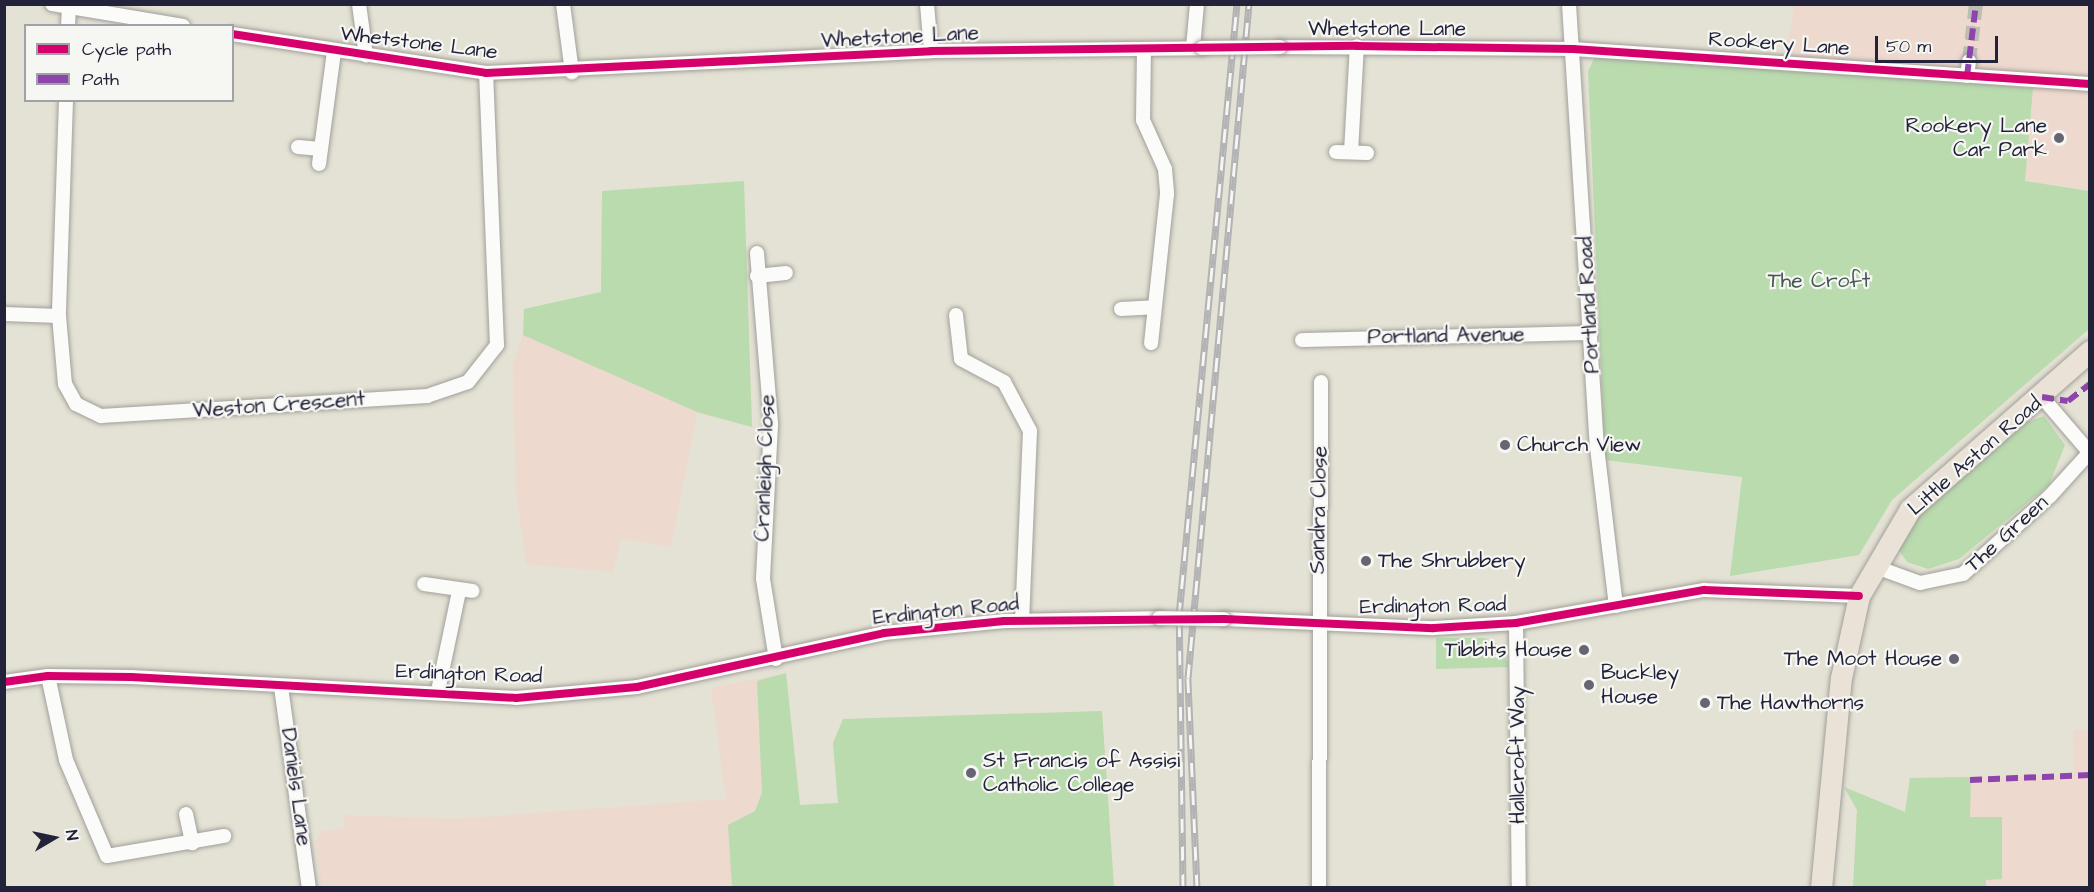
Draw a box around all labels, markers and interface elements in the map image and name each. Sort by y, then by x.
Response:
street label: Whetstone Lane [1308,16,1466,42]
street label: Whetstone Lane [820,20,980,54]
street label: Whetstone Lane [339,21,499,65]
legend [24,24,234,102]
scale bar [1878,24,2001,62]
street label: Rookery Lane [1708,26,1850,62]
text: 50 m [1886,34,1931,59]
text: Cycle path [82,37,171,62]
text: Path [82,67,119,92]
place label: Rookery Lane Car Park [1906,113,2047,163]
marker: Rookery Lane Car Park [2052,131,2066,145]
street label: Portland Road [1573,236,1605,374]
park label: The Croft [1768,268,1870,294]
street label: Portland Avenue [1367,322,1525,350]
street label: Weston Crescent [192,386,366,424]
street label: Little Aston Road [1903,391,2047,521]
street label: Cranleigh Close [750,394,780,542]
place label: Church View [1517,432,1641,458]
marker: Church View [1498,438,1512,452]
street label: Sandra Close [1305,446,1333,574]
street label: The Green [1960,490,2054,578]
place label: The Shrubbery [1378,548,1525,574]
marker: The Shrubbery [1359,554,1373,568]
street label: Erdington Road [872,591,1020,631]
street label: Erdington Road [1359,592,1507,620]
place label: Tibbits House [1444,637,1572,663]
marker: Tibbits House [1577,643,1591,657]
place label: The Moot House [1784,646,1942,672]
marker: The Moot House [1947,652,1961,666]
street label: Erdington Road [395,659,543,689]
place label: Buckley House [1601,660,1679,710]
marker: Buckley House [1582,678,1596,692]
street label: Hallcroft Way [1505,686,1531,824]
place label: The Hawthorns [1717,690,1864,716]
marker: The Hawthorns [1698,696,1712,710]
street label: Daniels Lane [275,726,317,848]
place label: St Francis of Assisi Catholic College [983,748,1180,798]
marker: St Francis of Assisi Catholic College [964,766,978,780]
north arrow [24,808,84,868]
text: N [60,829,83,842]

